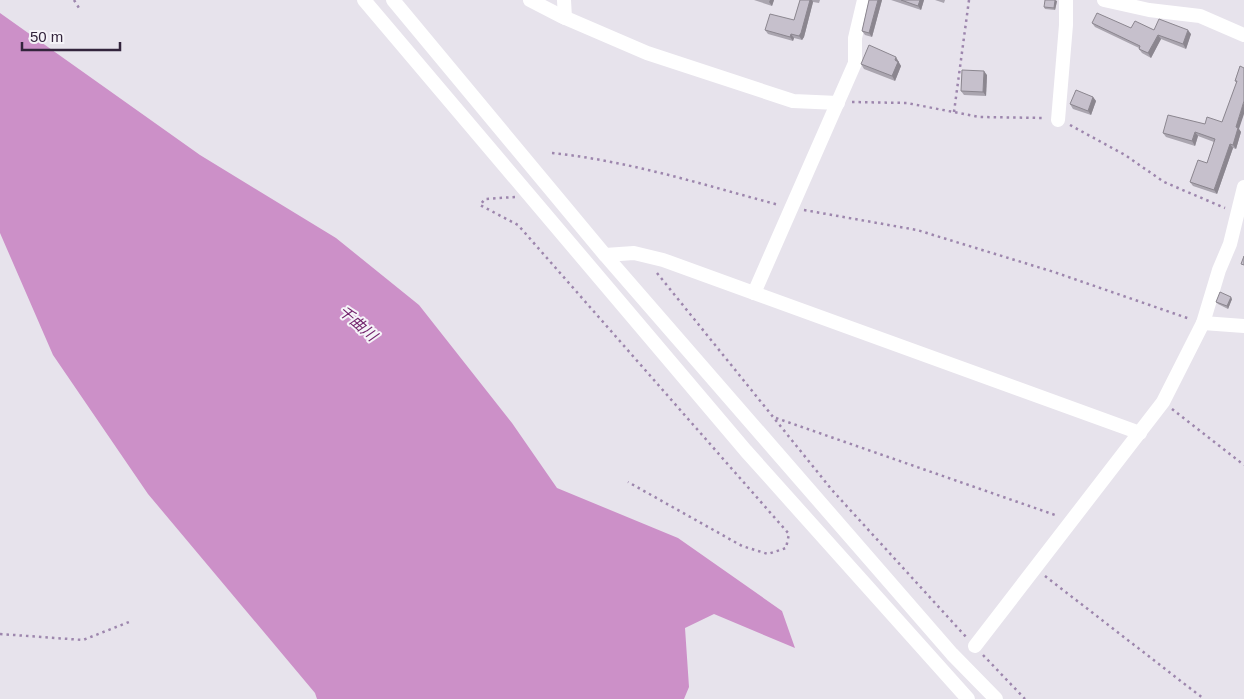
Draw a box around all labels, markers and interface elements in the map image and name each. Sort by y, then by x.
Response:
scale bar [22,20,120,52]
text: 50 m [30,28,63,45]
water label: 千曲川 [335,302,382,345]

